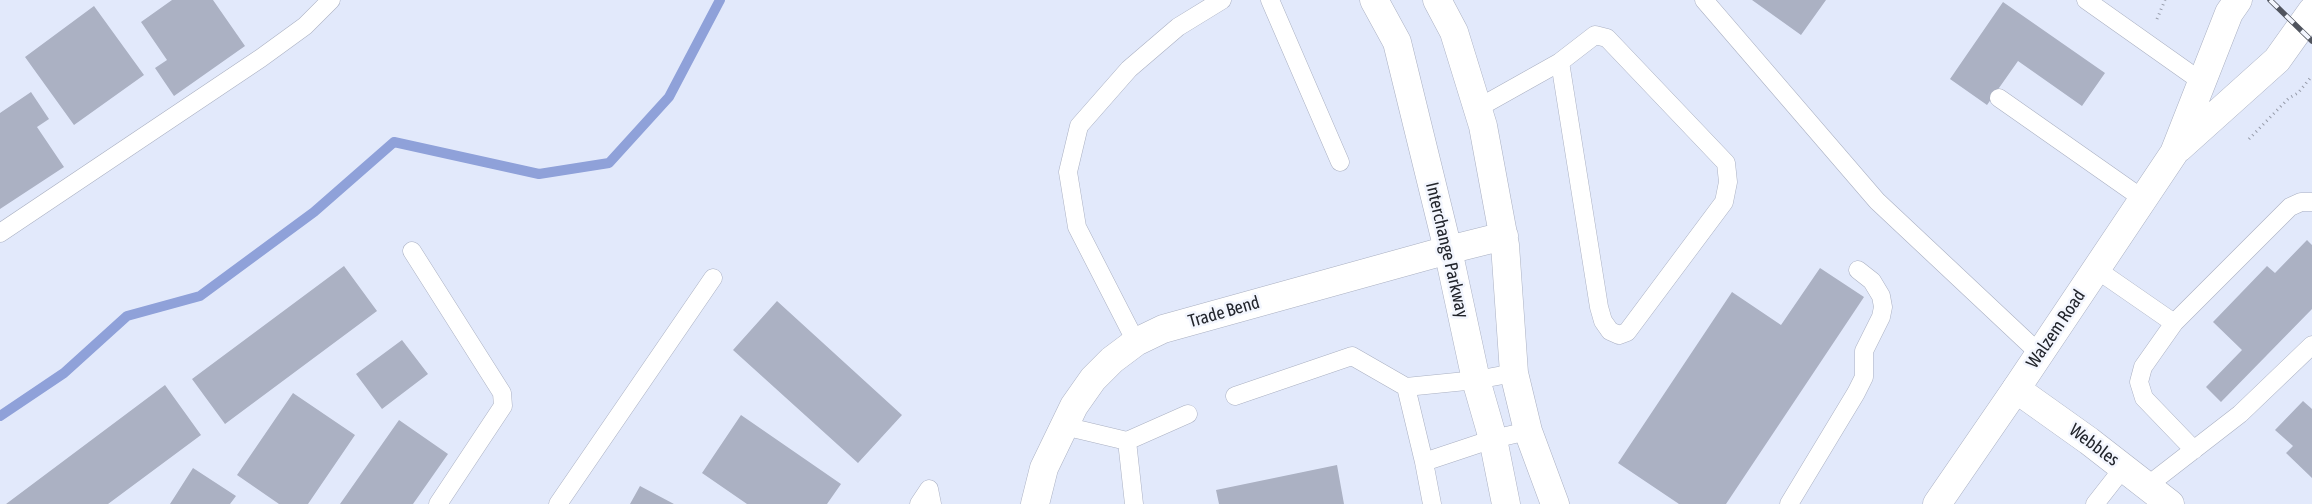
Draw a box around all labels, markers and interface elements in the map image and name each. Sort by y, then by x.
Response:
street label: Interchange Parkway [1421,180,1473,320]
street label: Walzem Road [2022,286,2090,372]
street label: Trade Bend [1186,292,1262,332]
street label: Webbles [2065,419,2123,471]

